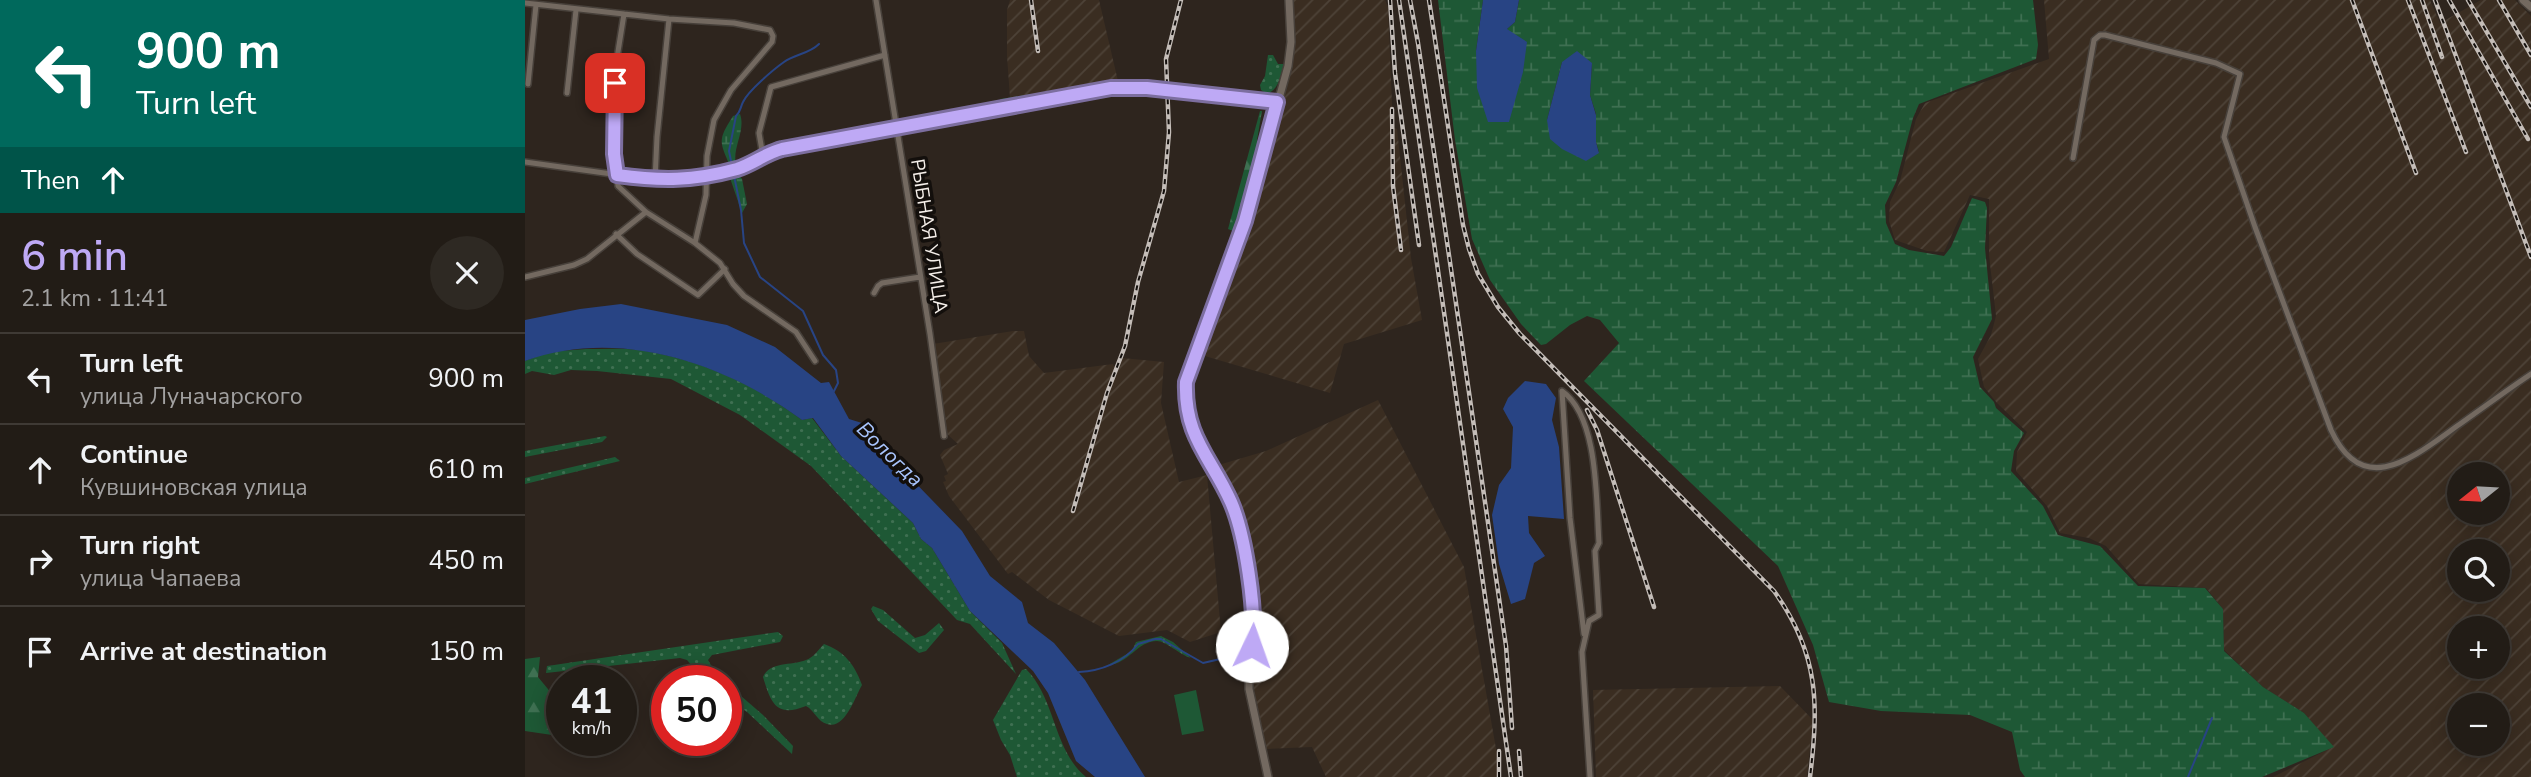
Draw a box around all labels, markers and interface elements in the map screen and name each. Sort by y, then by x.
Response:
text: 900 m [136,18,280,85]
icon: left [21,28,112,119]
pin [585,53,645,113]
icon: arrive [596,64,634,102]
text: Turn left [136,82,256,125]
street label: РЫБНАЯ УЛИЦА [904,157,954,315]
icon: ahead [94,161,132,199]
text: Then [21,163,80,198]
text: 6 min [21,228,128,285]
button: close [430,236,504,310]
text: 2.1 km · 11:41 [21,283,168,314]
text: Turn left [80,346,183,381]
icon: left [21,360,59,398]
text: 900 m [428,361,504,396]
text: улица Луначарского [80,381,303,412]
water label: Вологда [851,415,929,493]
text: Continue [80,437,188,472]
icon: ahead [21,451,59,489]
text: 610 m [428,452,504,487]
north arrow [2447,462,2509,525]
map controls [2447,462,2510,756]
text: Кувшиновская улица [80,472,308,503]
text: Turn right [80,528,199,563]
button: search [2447,539,2510,602]
icon: right [21,542,59,580]
text: 450 m [428,543,504,578]
text: улица Чапаева [80,563,241,594]
position arrow [1215,609,1289,683]
button: + [2447,616,2510,679]
icon: arrive [21,633,59,671]
text: Arrive at destination [80,634,327,669]
text: 150 m [428,634,504,669]
speed limit sign: 50 [651,665,742,756]
text: 41 [570,678,613,725]
button: − [2447,693,2510,756]
text: km/h [572,716,611,740]

